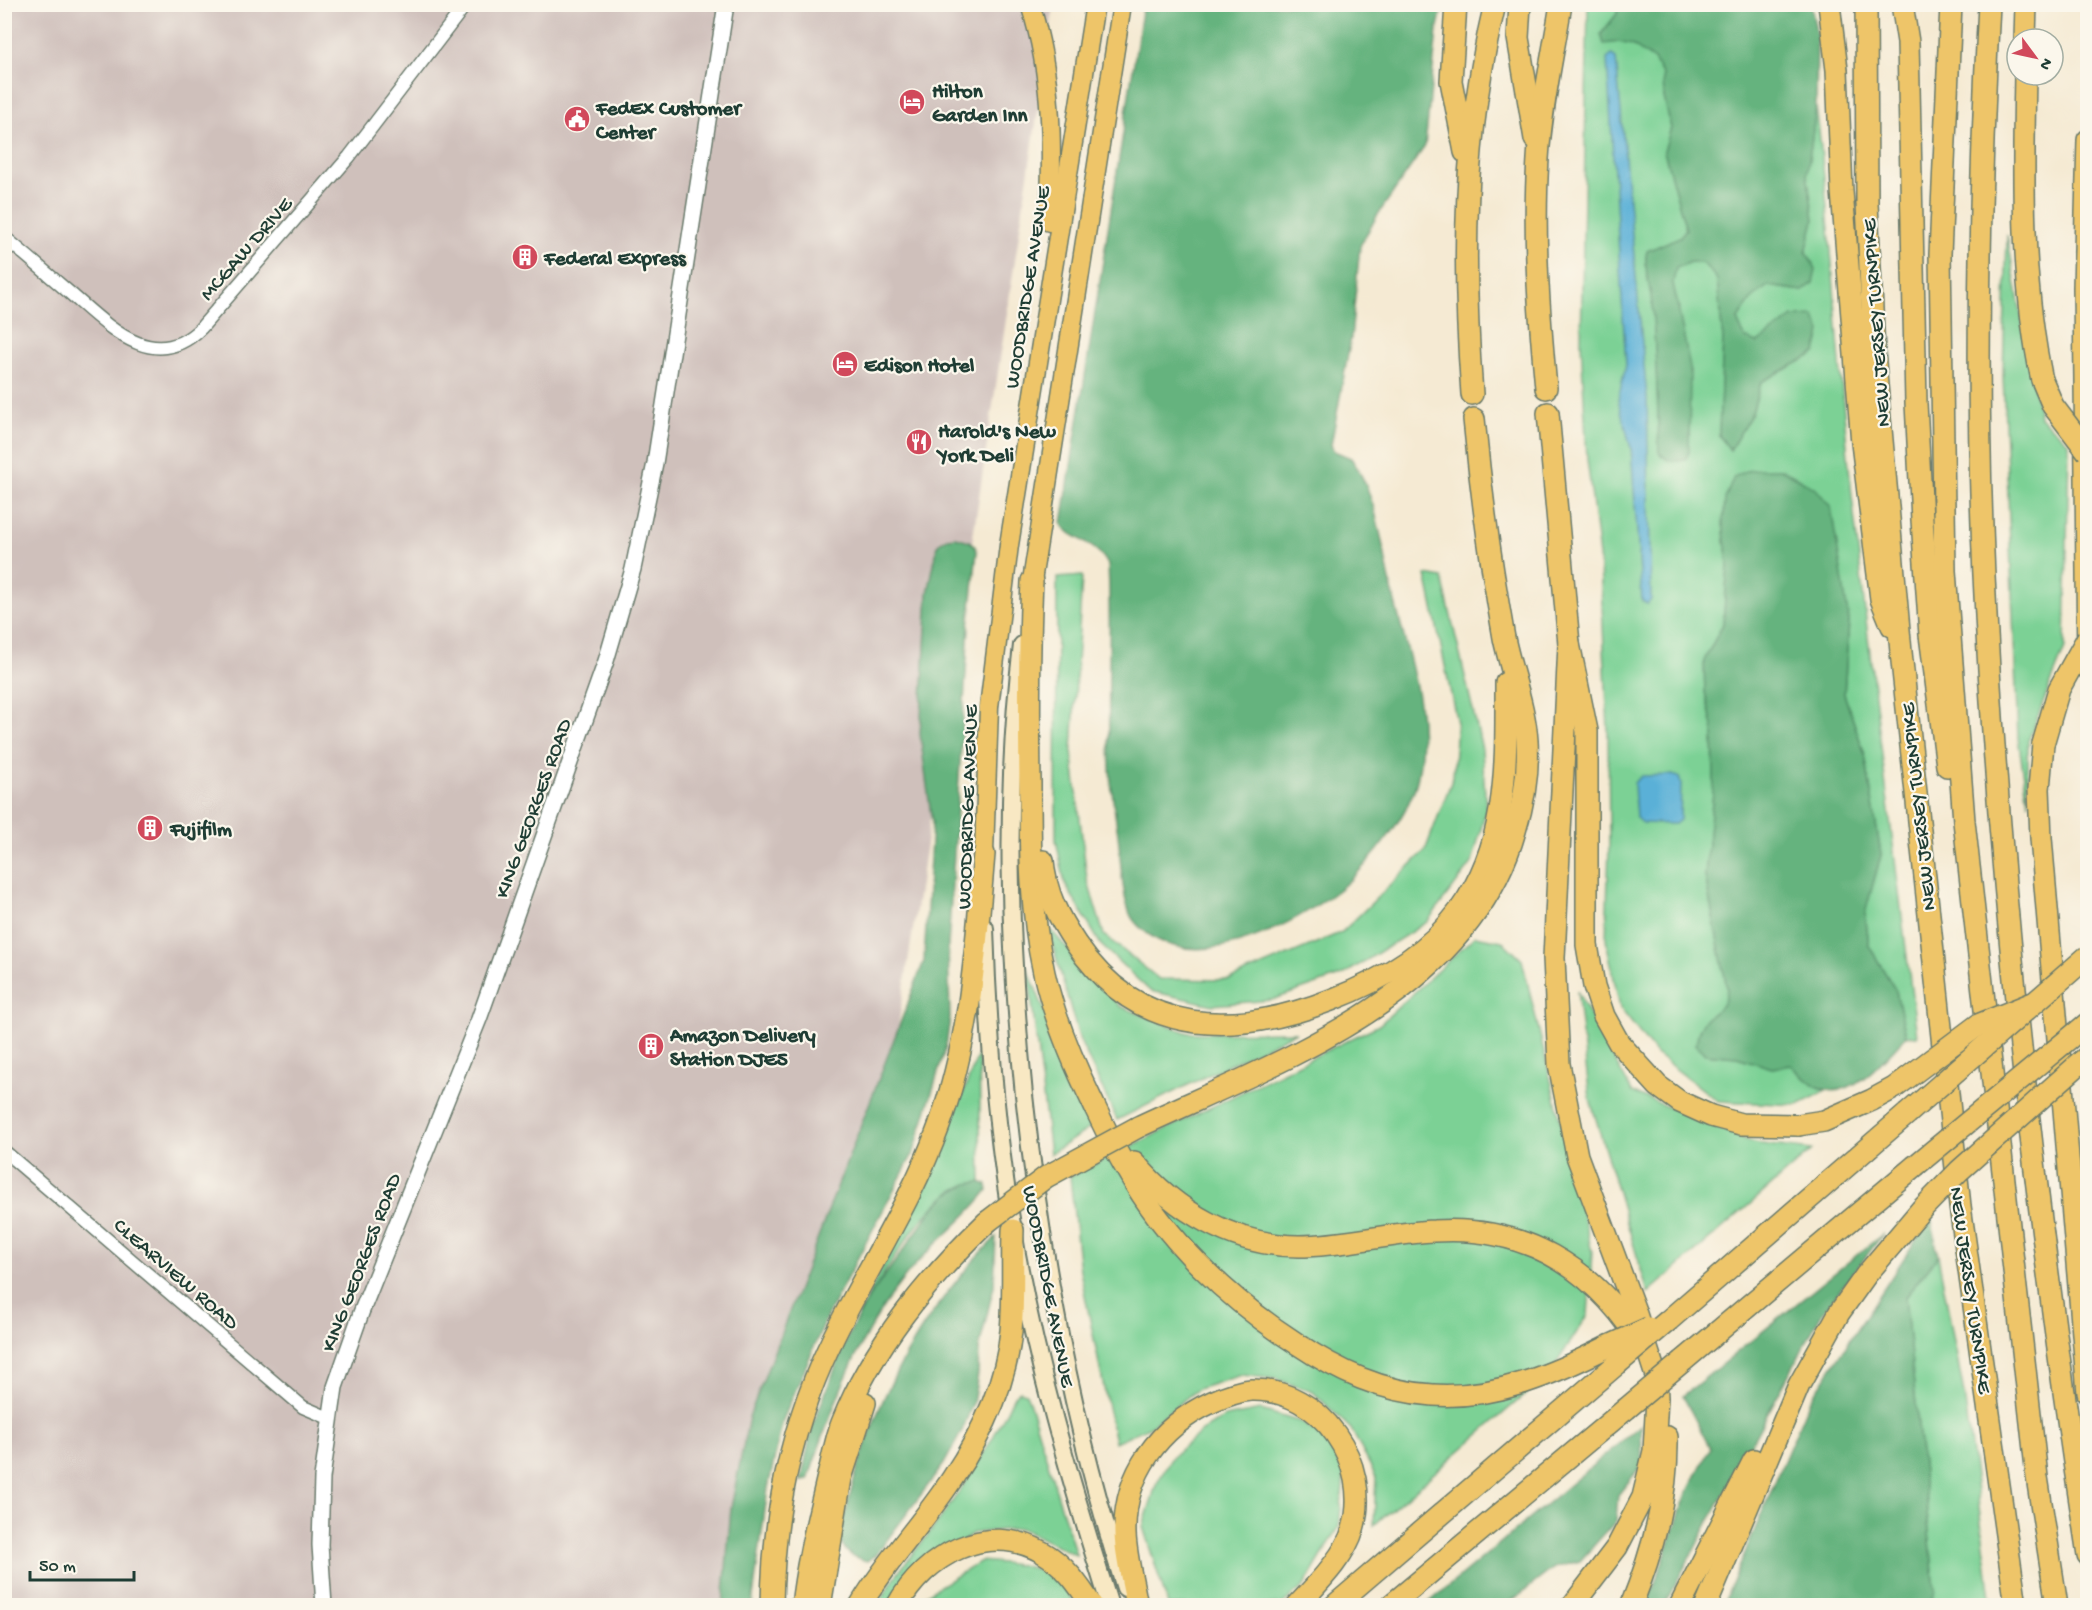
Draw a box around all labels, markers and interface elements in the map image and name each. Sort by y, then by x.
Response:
north arrow [2005,27,2065,87]
text: N [2034,54,2055,73]
place label: Hilton Garden Inn [932,81,1028,130]
hotel icon: Hilton Garden Inn [897,87,927,117]
place label: FedEx Customer Center [595,98,743,147]
public building icon: FedEx Customer Center [562,104,592,134]
street label: WOODBRIDGE AVENUE [1001,184,1058,391]
street label: MCGAW DRIVE [196,193,300,307]
street label: NEW JERSEY TURNPIKE [1859,217,1898,428]
building icon: Federal Express [510,242,540,272]
place label: Federal Express [543,248,687,273]
hotel icon: Edison Hotel [830,349,860,379]
place label: Edison Hotel [864,355,975,380]
place label: Harold's New York Deli [935,421,1056,470]
restaurant icon: Harold's New York Deli [904,427,934,457]
street label: NEW JERSEY TURNPIKE [1897,701,1944,912]
street label: WOODBRIDGE AVENUE [953,704,986,910]
street label: KING GEORGES ROAD [491,716,580,902]
building icon: Fujifilm [135,813,165,843]
place label: Fujifilm [169,819,232,844]
place label: Amazon Delivery Station DJE5 [669,1025,816,1074]
building icon: Amazon Delivery Station DJE5 [636,1031,666,1061]
street label: KING GEORGES ROAD [318,1170,409,1356]
street label: WOODBRIDGE AVENUE [1015,1184,1079,1390]
street label: NEW JERSEY TURNPIKE [1942,1185,1996,1396]
street label: CLEARVIEW ROAD [107,1214,243,1337]
scale bar [30,1544,134,1582]
text: 50 m [39,1557,76,1578]

